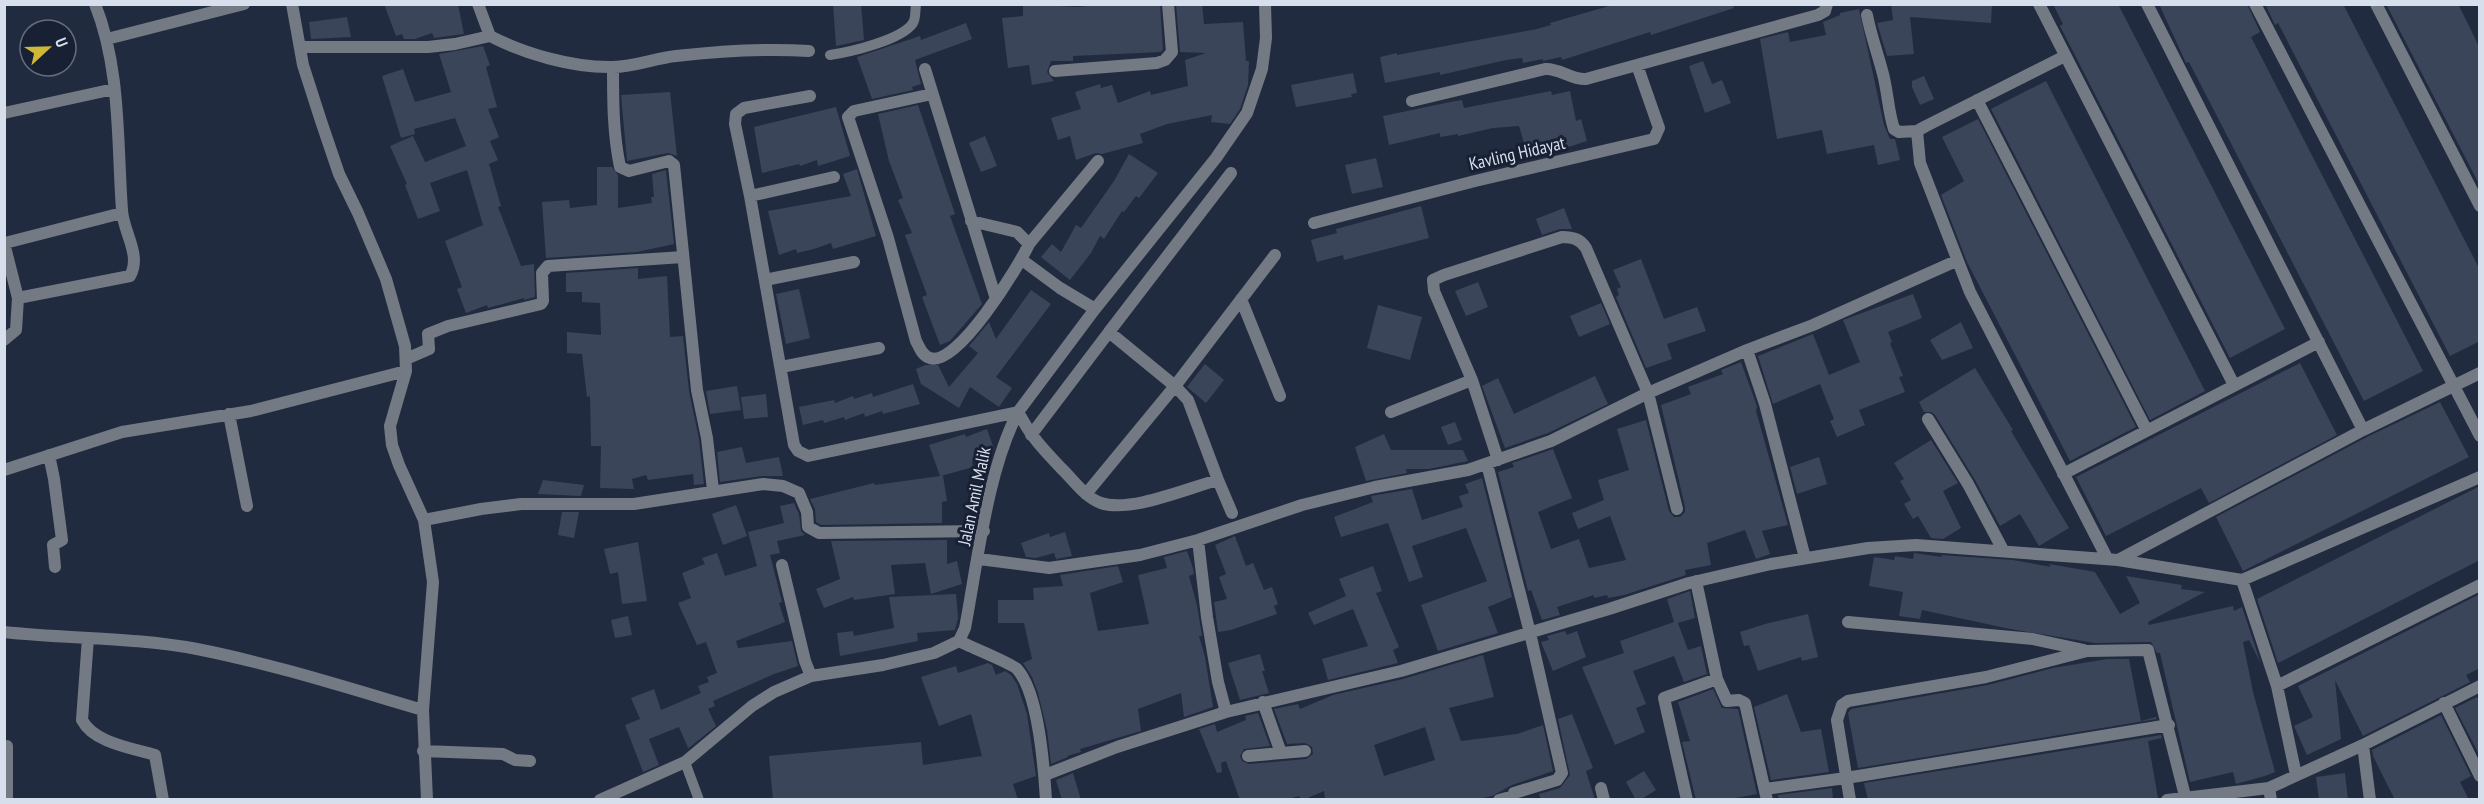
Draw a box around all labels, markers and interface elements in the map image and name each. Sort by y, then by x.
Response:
north arrow [18,18,78,78]
text: U [51,35,73,50]
street label: Kavling Hidayat [1467,131,1567,175]
street label: Jalan Amil Malik [952,445,996,548]

